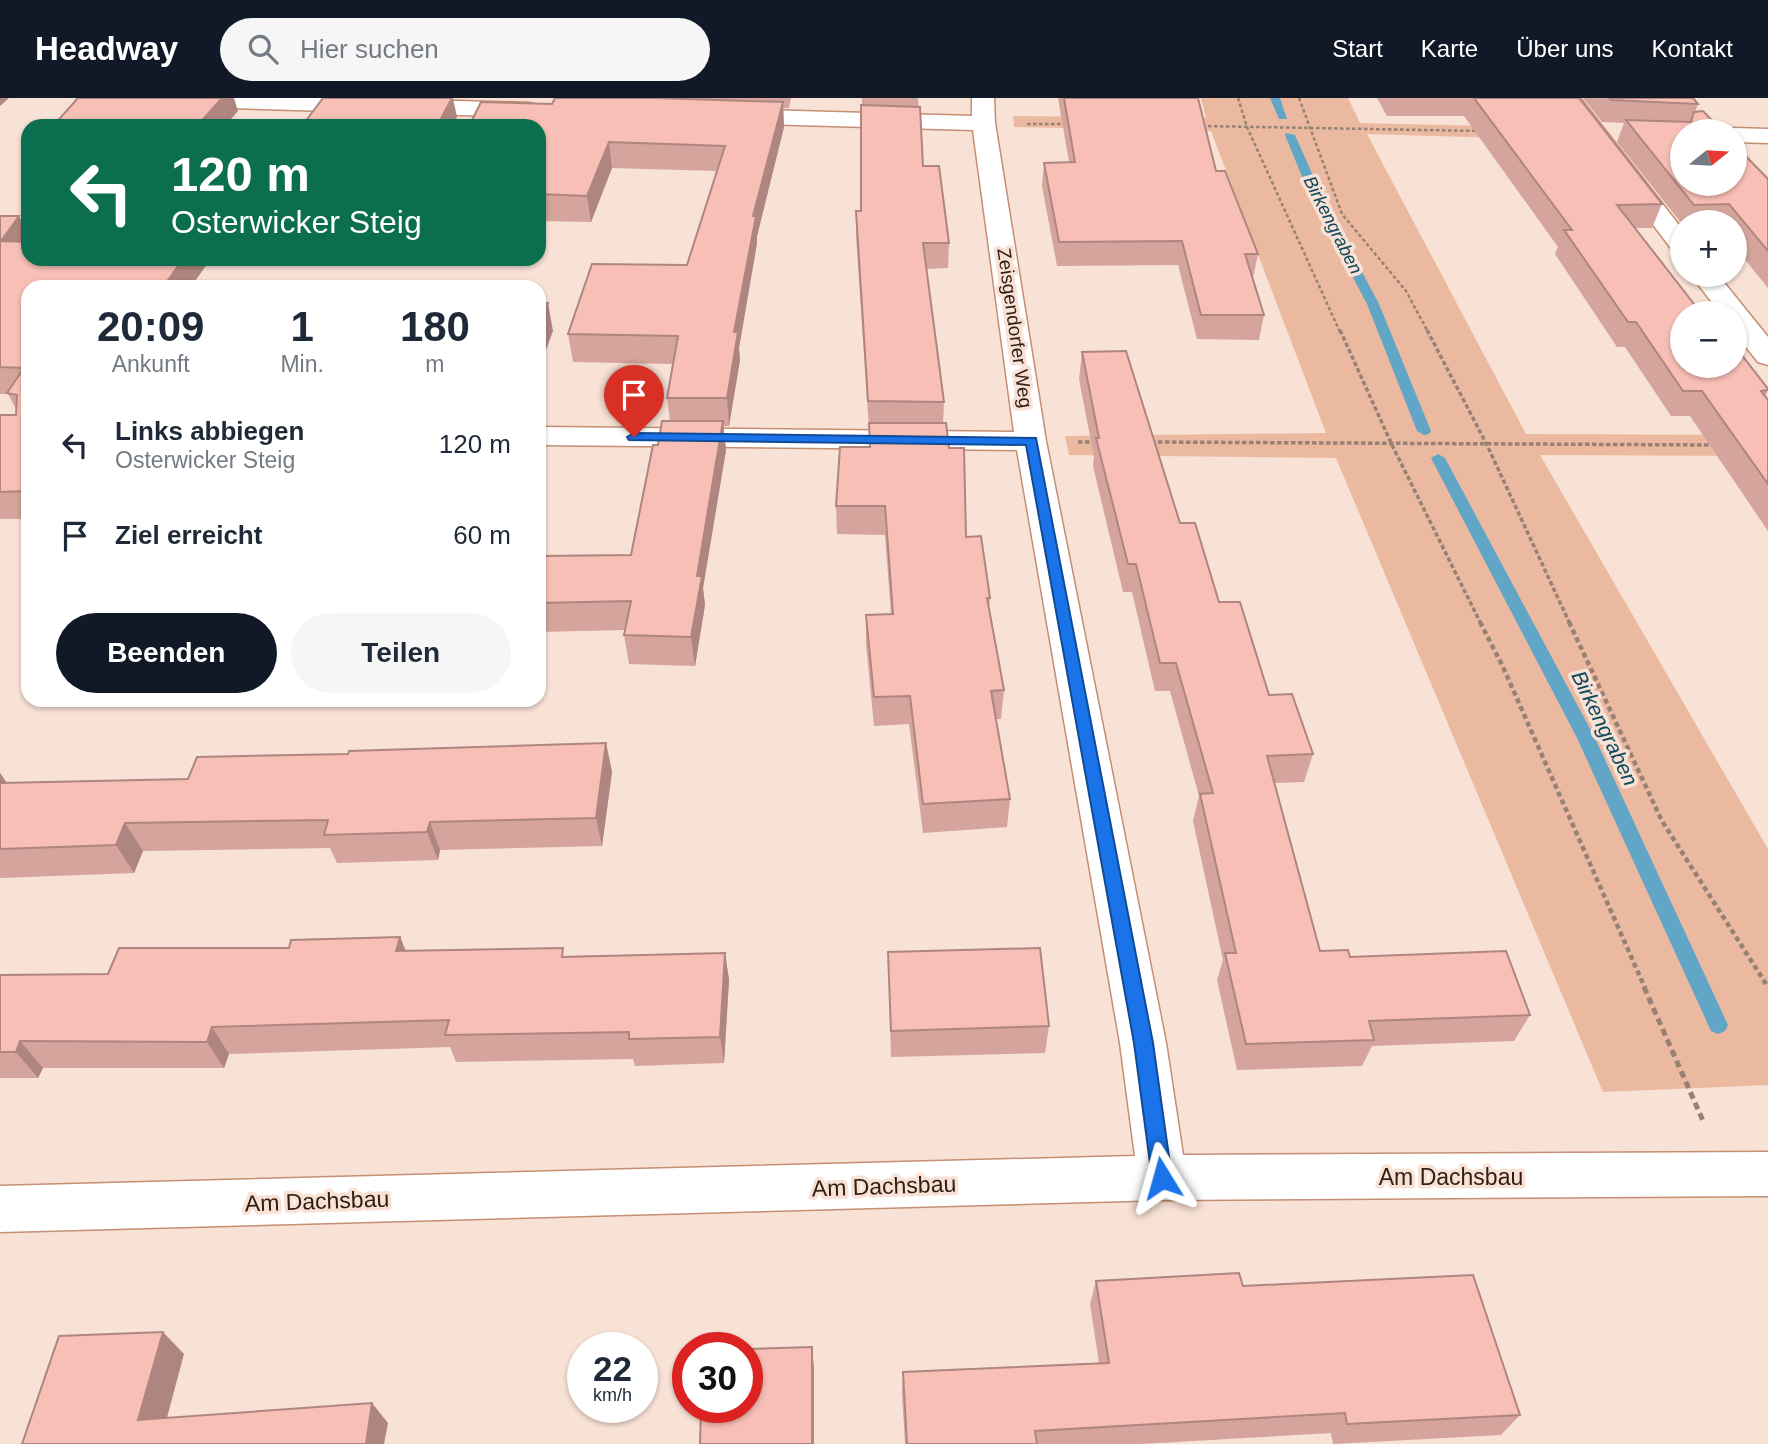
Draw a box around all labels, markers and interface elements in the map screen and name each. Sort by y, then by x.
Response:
search box [220,18,710,81]
text: Headway [35,30,178,67]
icon: search [244,30,282,68]
text: Hier suchen [300,34,439,64]
text: Start [1332,35,1383,62]
text: Karte [1421,35,1478,62]
text: Über uns [1516,35,1614,62]
text: Kontakt [1652,35,1733,62]
north arrow [1670,119,1746,196]
map controls [1670,119,1747,378]
icon: left [56,147,147,238]
text: 120 m [171,147,310,201]
water label: Birkengraben [1300,173,1366,277]
text: Osterwicker Steig [171,204,422,240]
button: + [1670,210,1747,287]
street label: Zeisgendorfer Weg [993,247,1037,409]
button: − [1670,301,1747,378]
text: 20:09 [97,303,204,350]
text: 1 [290,303,314,350]
text: 180 [400,303,470,350]
text: Ankunft [112,351,190,377]
text: Min. [280,351,324,377]
text: m [425,351,445,377]
pin [604,365,664,437]
icon: arrive [615,376,653,414]
text: Links abbiegen [115,416,304,446]
icon: left [56,426,94,464]
text: 120 m [439,429,511,459]
text: Osterwicker Steig [115,447,295,473]
icon: arrive [56,517,94,555]
text: Ziel erreicht [115,520,262,550]
text: 60 m [453,520,511,550]
button: Beenden [56,613,277,693]
button: Teilen [291,613,511,693]
water label: Birkengraben [1567,667,1643,789]
position arrow [1125,1141,1199,1215]
street label: Am Dachsbau [1379,1164,1523,1190]
street label: Am Dachsbau [811,1170,957,1202]
street label: Am Dachsbau [244,1185,390,1217]
speed limit sign: 30 [672,1332,763,1423]
text: 22 [593,1349,632,1388]
text: km/h [593,1385,632,1405]

